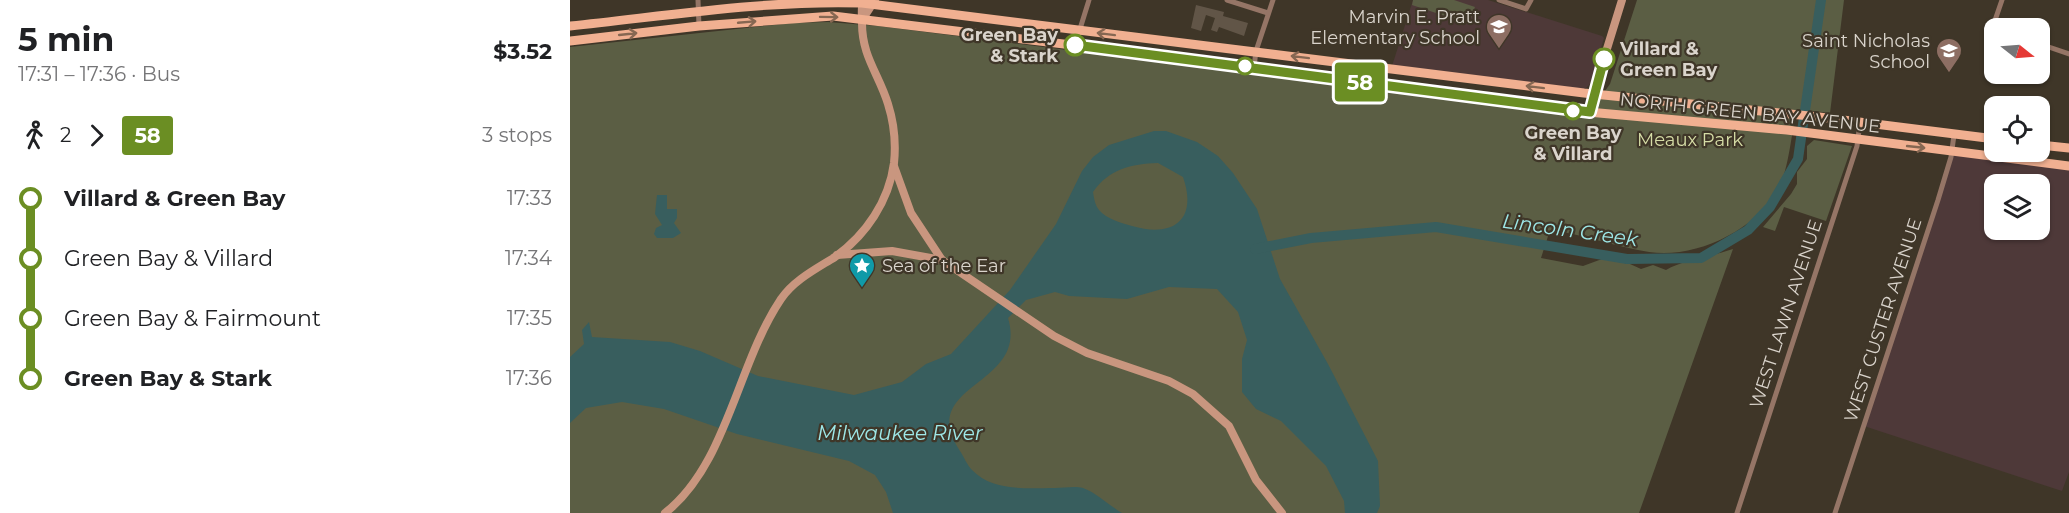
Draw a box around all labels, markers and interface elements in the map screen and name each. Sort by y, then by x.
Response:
place label: Marvin E. Pratt Elementary School [1310,6,1480,49]
one-way arrow [819,11,839,23]
school or university icon: Marvin E. Pratt Elementary School [1484,12,1514,50]
one-way arrow [737,16,757,27]
north arrow [1984,18,2050,84]
map controls [1984,18,2050,240]
text: 5 min [18,19,114,59]
place label: Green Bay & Stark [961,24,1058,67]
one-way arrow [618,28,638,39]
one-way arrow [1097,28,1117,39]
place label: Saint Nicholas School [1802,30,1930,73]
marker: Green Bay & Stark [1064,34,1086,56]
school or university icon: Saint Nicholas School [1934,36,1964,74]
text: $3.52 [493,38,552,65]
place label: Villard & Green Bay [1619,38,1717,81]
marker: Villard & Green Bay [1593,48,1615,70]
one-way arrow [1291,51,1310,62]
unlabelled marker [1236,57,1254,75]
text: 17:31 – 17:36 · Bus [18,62,180,86]
line badge: 58 [1333,62,1387,101]
text: 58 [1347,70,1373,95]
one-way arrow [1526,81,1546,92]
street label: NORTH GREEN BAY AVENUE [1619,88,1881,138]
button: locate [1984,96,2050,162]
marker: Green Bay & Villard [1564,102,1582,120]
icon: walk [18,119,51,152]
icon: forward [80,119,113,152]
place label: Green Bay & Villard [1524,122,1622,165]
text: 2 [60,123,71,147]
text: 58 [134,123,161,148]
text: 3 stops [482,123,552,147]
park label: Meaux Park [1637,129,1743,151]
one-way arrow [1906,142,1926,153]
button: layers [1984,174,2050,240]
text: Villard & Green Bay [64,185,286,212]
text: 17:33 [507,186,552,210]
water label: Lincoln Creek [1501,209,1640,252]
street label: WEST CUSTER AVENUE [1840,215,1926,425]
street label: WEST LAWN AVENUE [1745,217,1827,411]
text: Green Bay & Villard [64,245,273,272]
text: 17:34 [505,246,552,270]
place icon: Sea of the Ear [847,251,877,289]
place label: Sea of the Ear [882,255,1006,277]
text: Green Bay & Fairmount [64,305,321,332]
text: 17:35 [507,306,552,330]
text: Green Bay & Stark [64,365,272,392]
text: 17:36 [506,366,552,390]
water label: Milwaukee River [817,421,984,445]

